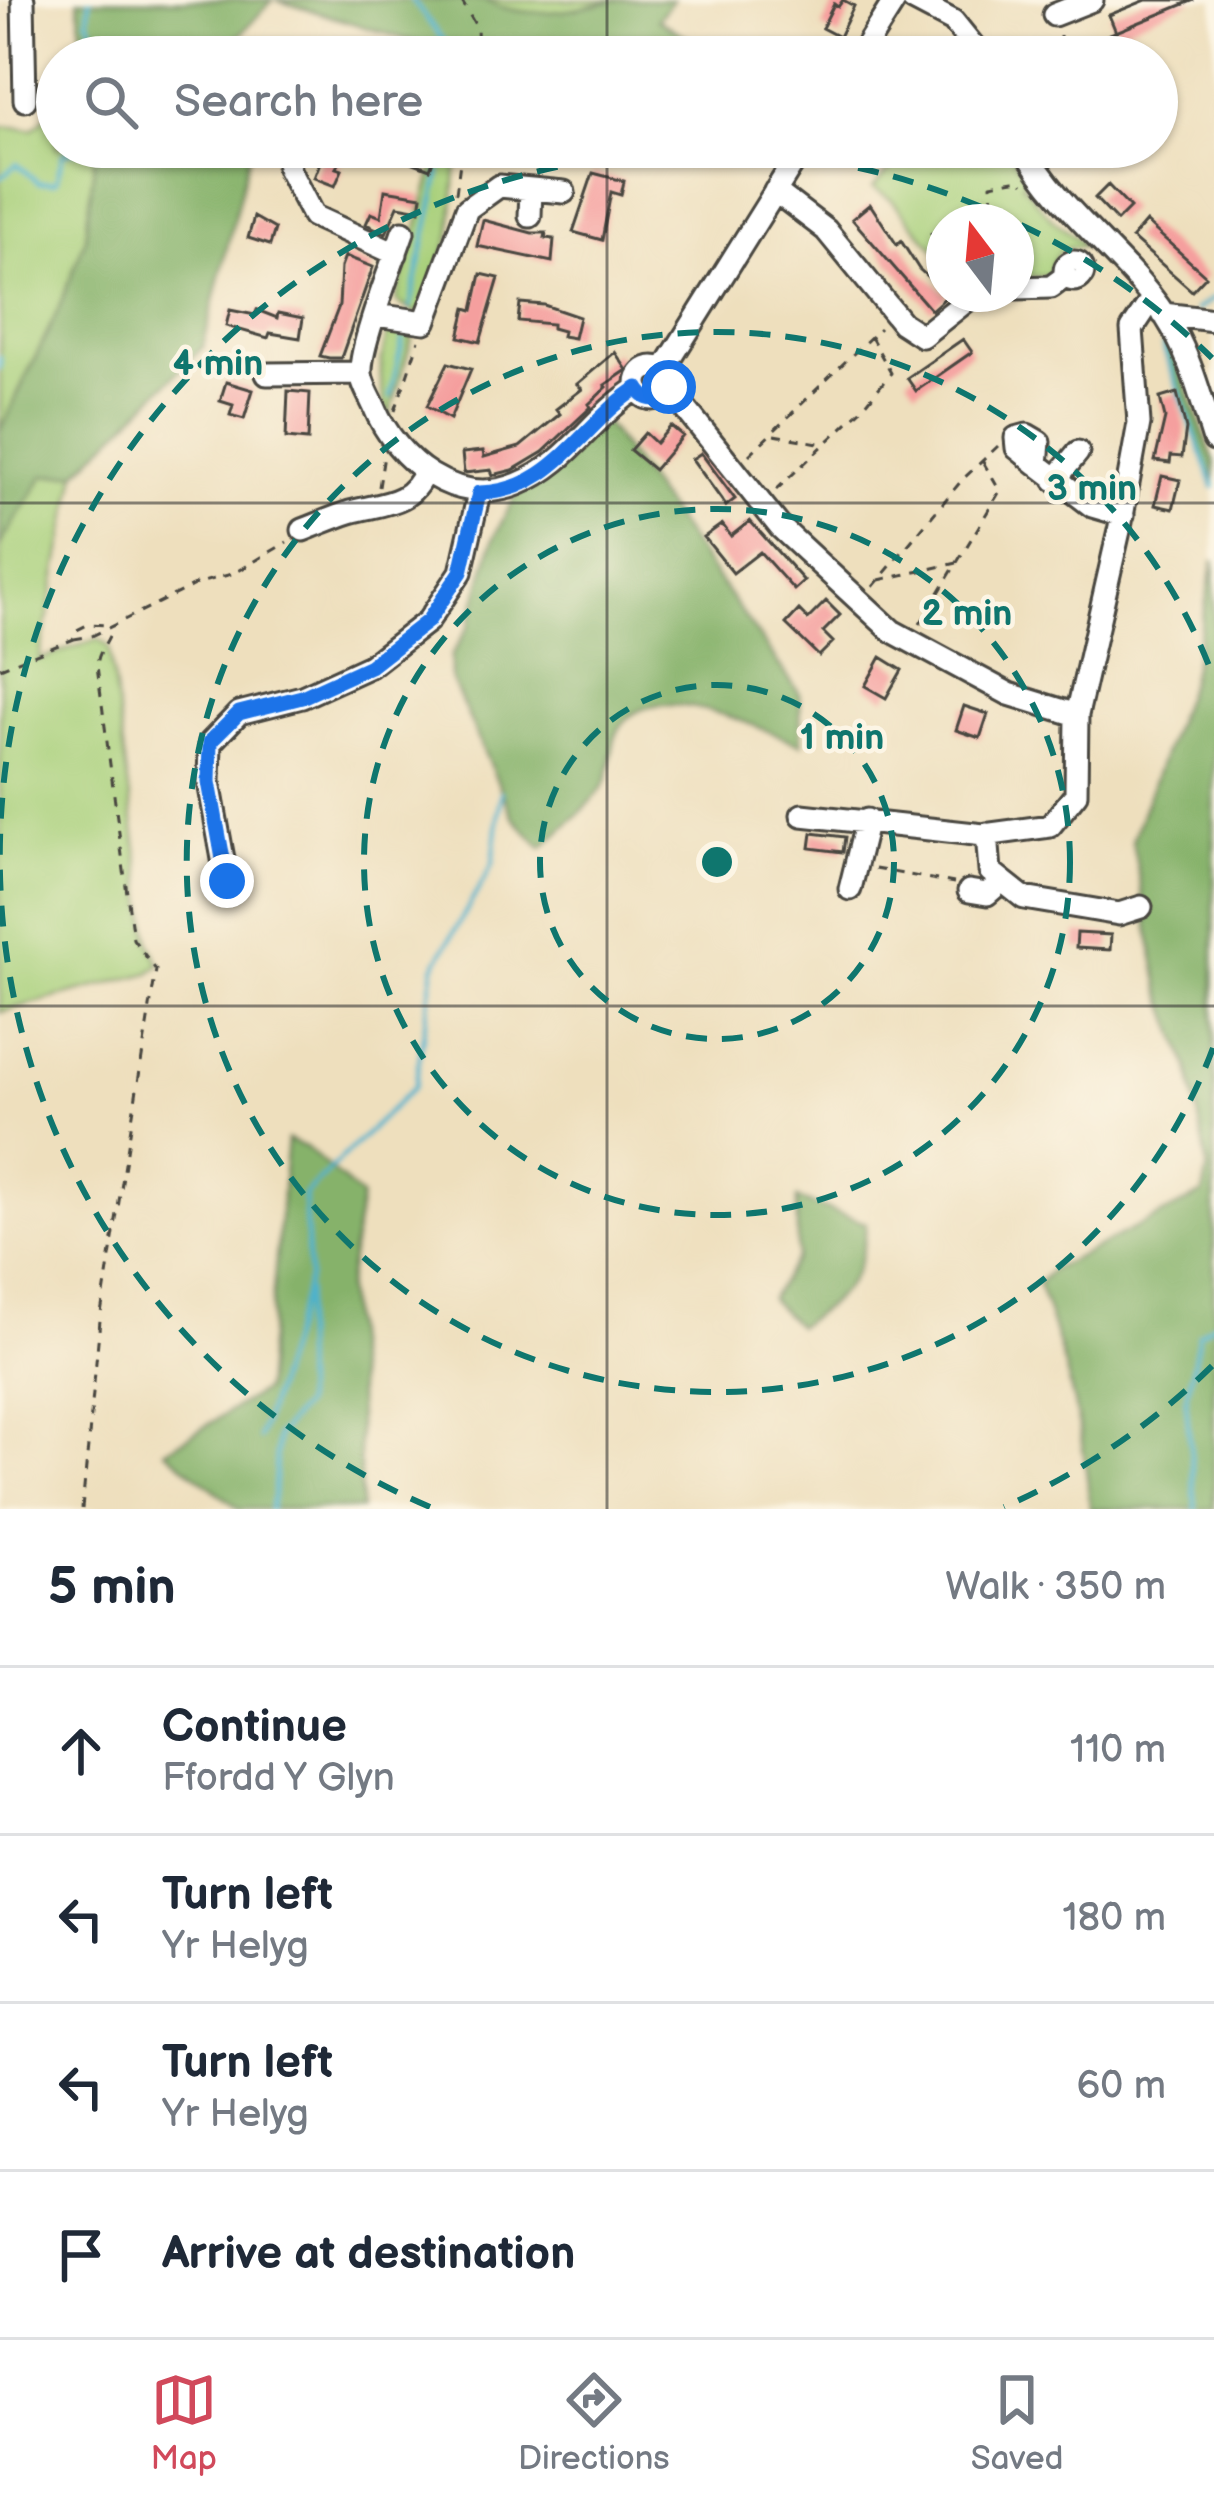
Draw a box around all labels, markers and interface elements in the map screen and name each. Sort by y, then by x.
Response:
search box [36,36,1178,168]
icon: search [78,69,144,135]
text: Search here [174,75,423,130]
north arrow [926,204,1034,312]
text: 4 min [173,343,263,386]
route start [642,360,696,414]
text: 3 min [1047,468,1137,511]
text: 2 min [922,593,1012,636]
text: 1 min [800,717,884,760]
centre of rings [696,841,738,883]
route end [200,854,254,908]
text: 5 min [48,1557,176,1618]
text: Walk · 350 m [945,1564,1166,1611]
text: Continue [162,1700,347,1755]
icon: ahead [48,1718,114,1784]
text: 110 m [1070,1727,1166,1774]
text: Ffordd Y Glyn [162,1755,395,1802]
text: Turn left [162,1868,333,1923]
icon: left [48,1886,114,1952]
text: 180 m [1062,1895,1166,1942]
text: Yr Helyg [162,1923,309,1970]
text: Turn left [162,2036,333,2091]
icon: left [48,2054,114,2120]
text: 60 m [1076,2063,1166,2110]
text: Yr Helyg [162,2091,309,2138]
icon: arrive [48,2222,114,2288]
text: Arrive at destination [162,2227,575,2282]
tab: Map [151,2367,217,2479]
tab: Directions [518,2367,670,2479]
tab: Saved [971,2367,1063,2479]

